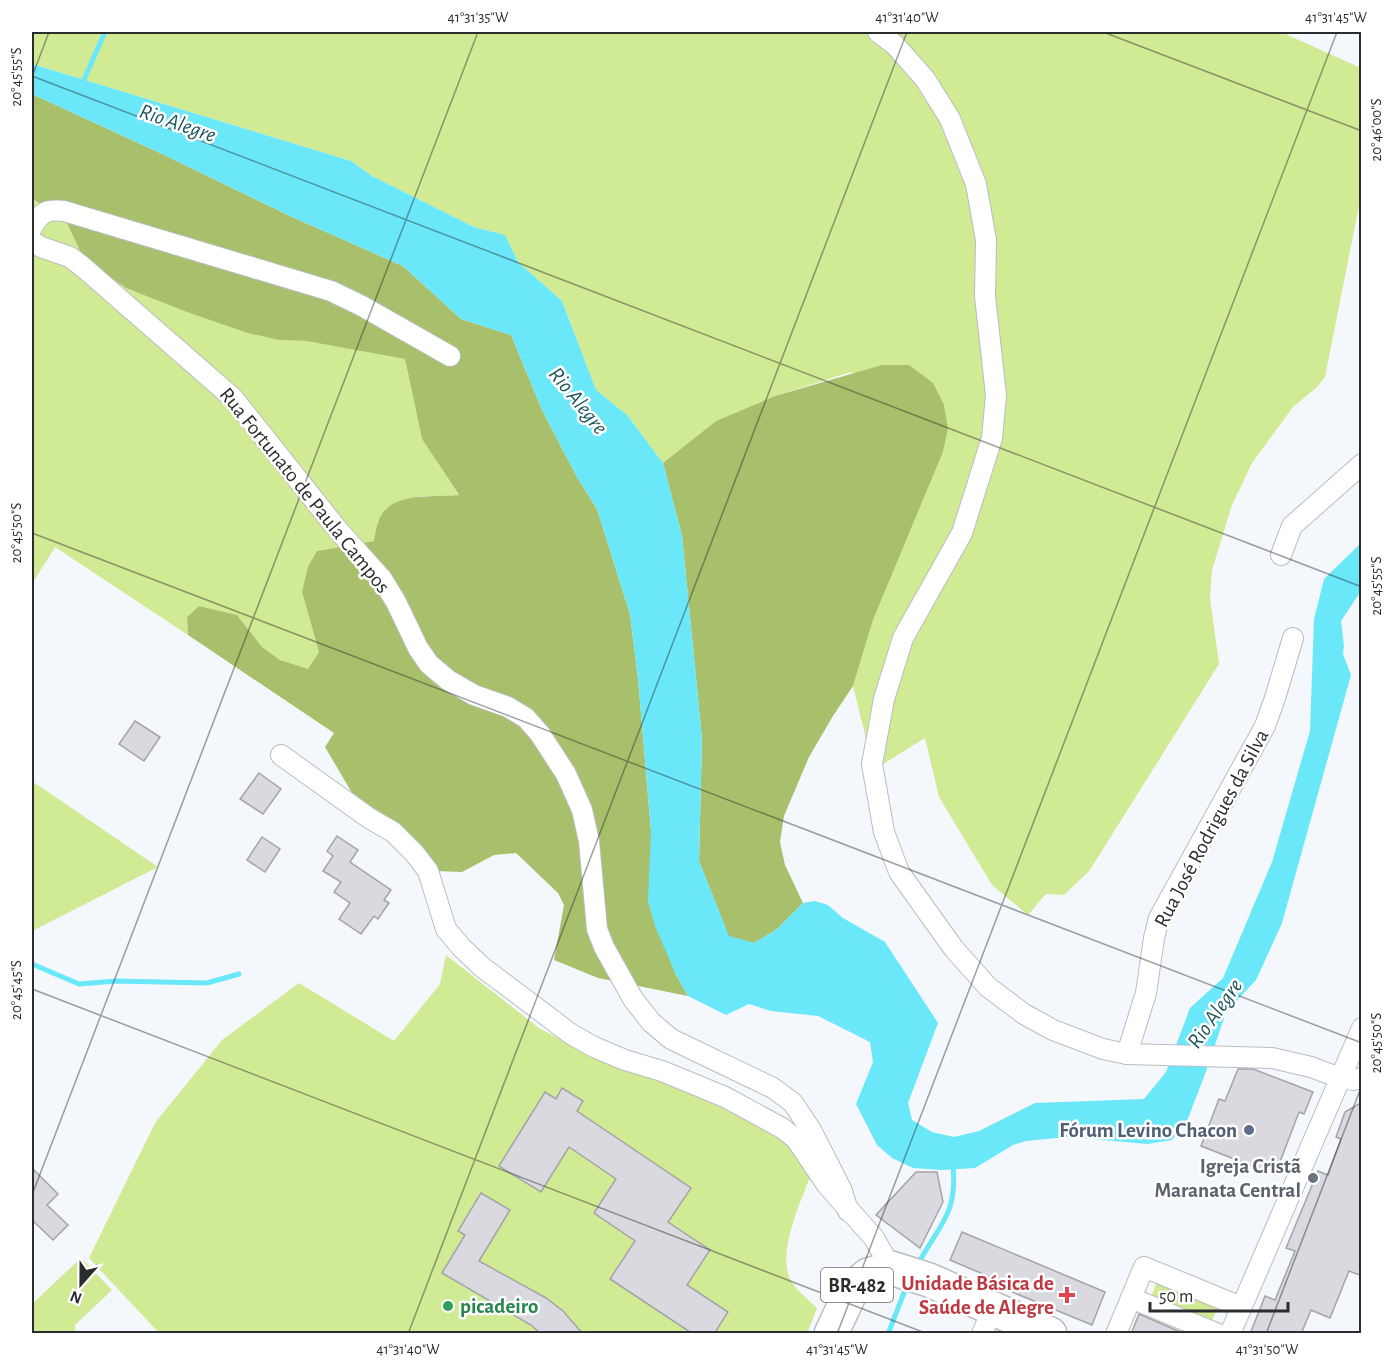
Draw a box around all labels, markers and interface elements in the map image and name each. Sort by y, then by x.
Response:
text: 41°31'35"W [448,10,509,25]
text: 41°31'40"W [875,10,939,25]
text: 41°31'45"W [1305,10,1368,25]
text: 20°45'55"S [9,48,24,106]
text: 20°46'00"S [1369,98,1384,162]
water label: Rio Alegre [137,100,219,146]
water label: Rio Alegre [545,363,612,438]
street label: Rua Fortunato de Paula Campos [215,384,394,597]
text: 20°45'50"S [9,503,24,563]
text: 20°45'55"S [1369,557,1384,615]
street label: Rua José Rodrigues da Silva [1150,726,1273,931]
text: 20°45'45"S [9,960,24,1020]
water label: Rio Alegre [1183,975,1247,1052]
text: 20°45'50"S [1369,1013,1384,1073]
place label: Fórum Levino Chacon [1059,1120,1237,1141]
marker: Fórum Levino Chacon [1242,1123,1256,1137]
place label: Igreja Cristã Maranata Central [1154,1156,1301,1201]
marker: Igreja Cristã Maranata Central [1306,1171,1320,1185]
north arrow [51,1254,111,1314]
road number: BR-482 [821,1268,893,1302]
place label: Unidade Básica de Saúde de Alegre [901,1273,1054,1318]
scale bar [1150,1275,1288,1313]
marker: Unidade Básica de Saúde de Alegre [1058,1286,1076,1304]
text: N [68,1288,84,1307]
text: 50 m [1159,1288,1193,1306]
place label: picadeiro [460,1296,538,1317]
marker: picadeiro [441,1299,455,1313]
text: 41°31'40"W [376,1342,440,1357]
text: 41°31'45"W [806,1342,869,1357]
text: 41°31'50"W [1236,1342,1299,1357]

